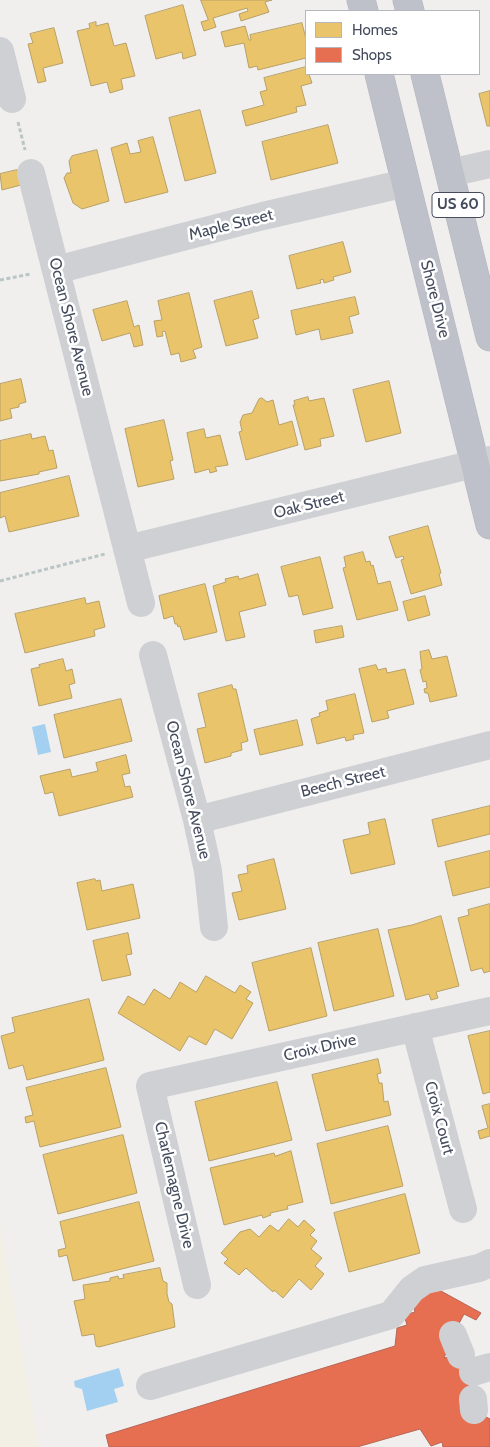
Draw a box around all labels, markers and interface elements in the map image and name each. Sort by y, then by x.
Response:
legend [305,10,480,75]
text: Homes [352,21,398,39]
text: Shops [352,46,392,64]
road number: US 60 [432,192,484,218]
street label: Maple Street [187,205,275,245]
street label: Ocean Shore Avenue [45,256,97,398]
street label: Shore Drive [416,258,454,340]
street label: Oak Street [272,487,346,523]
street label: Ocean Shore Avenue [162,719,214,861]
street label: Beech Street [299,762,387,802]
street label: Croix Drive [282,1030,358,1066]
street label: Croix Court [420,1079,458,1157]
street label: Charlemagne Drive [150,1120,198,1250]

